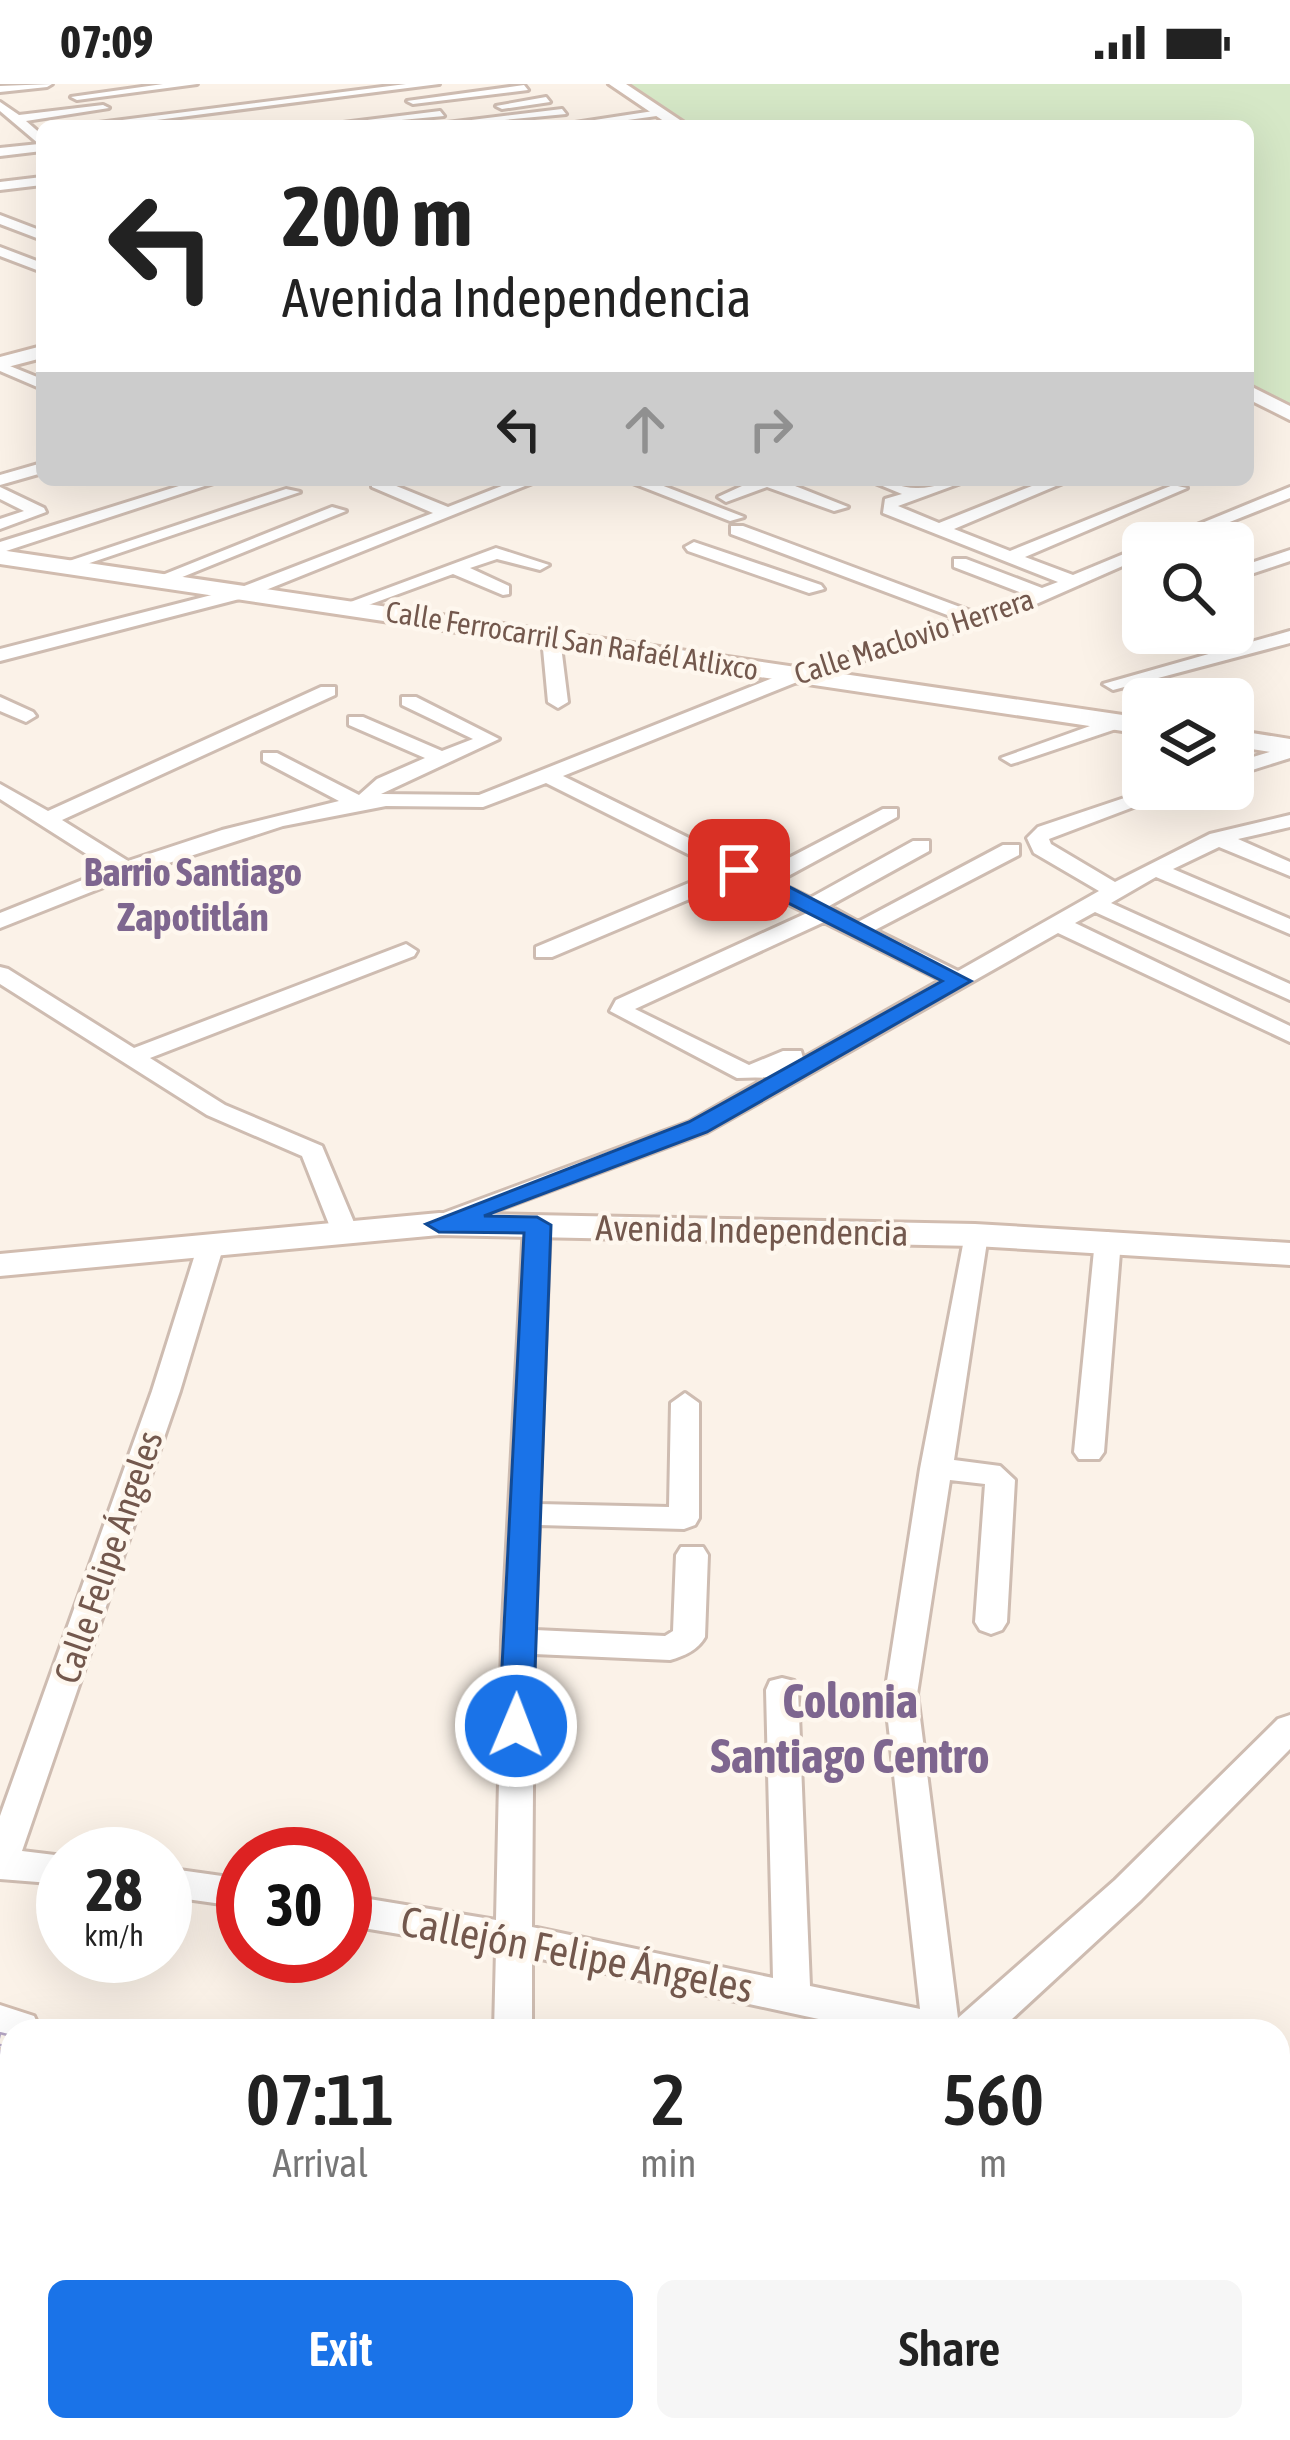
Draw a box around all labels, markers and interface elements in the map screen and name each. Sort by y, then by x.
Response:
text: 07:09 [60,16,154,68]
icon: left [84,168,240,324]
text: 200 m [282,168,472,264]
text: Avenida Independencia [282,267,752,328]
icon: left [486,396,552,462]
icon: ahead [612,396,678,462]
icon: right [738,396,804,462]
map controls [1122,522,1254,810]
button: search [1122,522,1254,654]
street label: Calle Maclovio Herrera [790,581,1038,691]
street label: Calle Ferrocarril San Rafaél Atlixco [383,594,761,686]
button: layers [1122,678,1254,810]
pin [688,819,790,921]
icon: arrive [706,837,772,903]
district label: Barrio Santiago Zapotitlán [84,850,302,939]
street label: Avenida Independencia [595,1206,909,1254]
street label: Calle Felipe Ángeles [45,1426,171,1688]
position arrow [453,1663,579,1789]
district label: Colonia Santiago Centro [711,1673,989,1783]
speed limit sign: 30 [216,1827,372,1983]
text: 28 [86,1855,142,1924]
street label: Callejón Felipe Ángeles [397,1896,757,2012]
text: km/h [84,1918,144,1952]
text: 07:11 [246,2058,394,2140]
text: 2 [651,2058,685,2140]
text: 560 [942,2058,1044,2140]
text: Arrival [273,2141,368,2185]
text: min [640,2141,696,2185]
text: m [979,2141,1007,2185]
button: Exit [48,2280,633,2418]
button: Share [657,2280,1242,2418]

